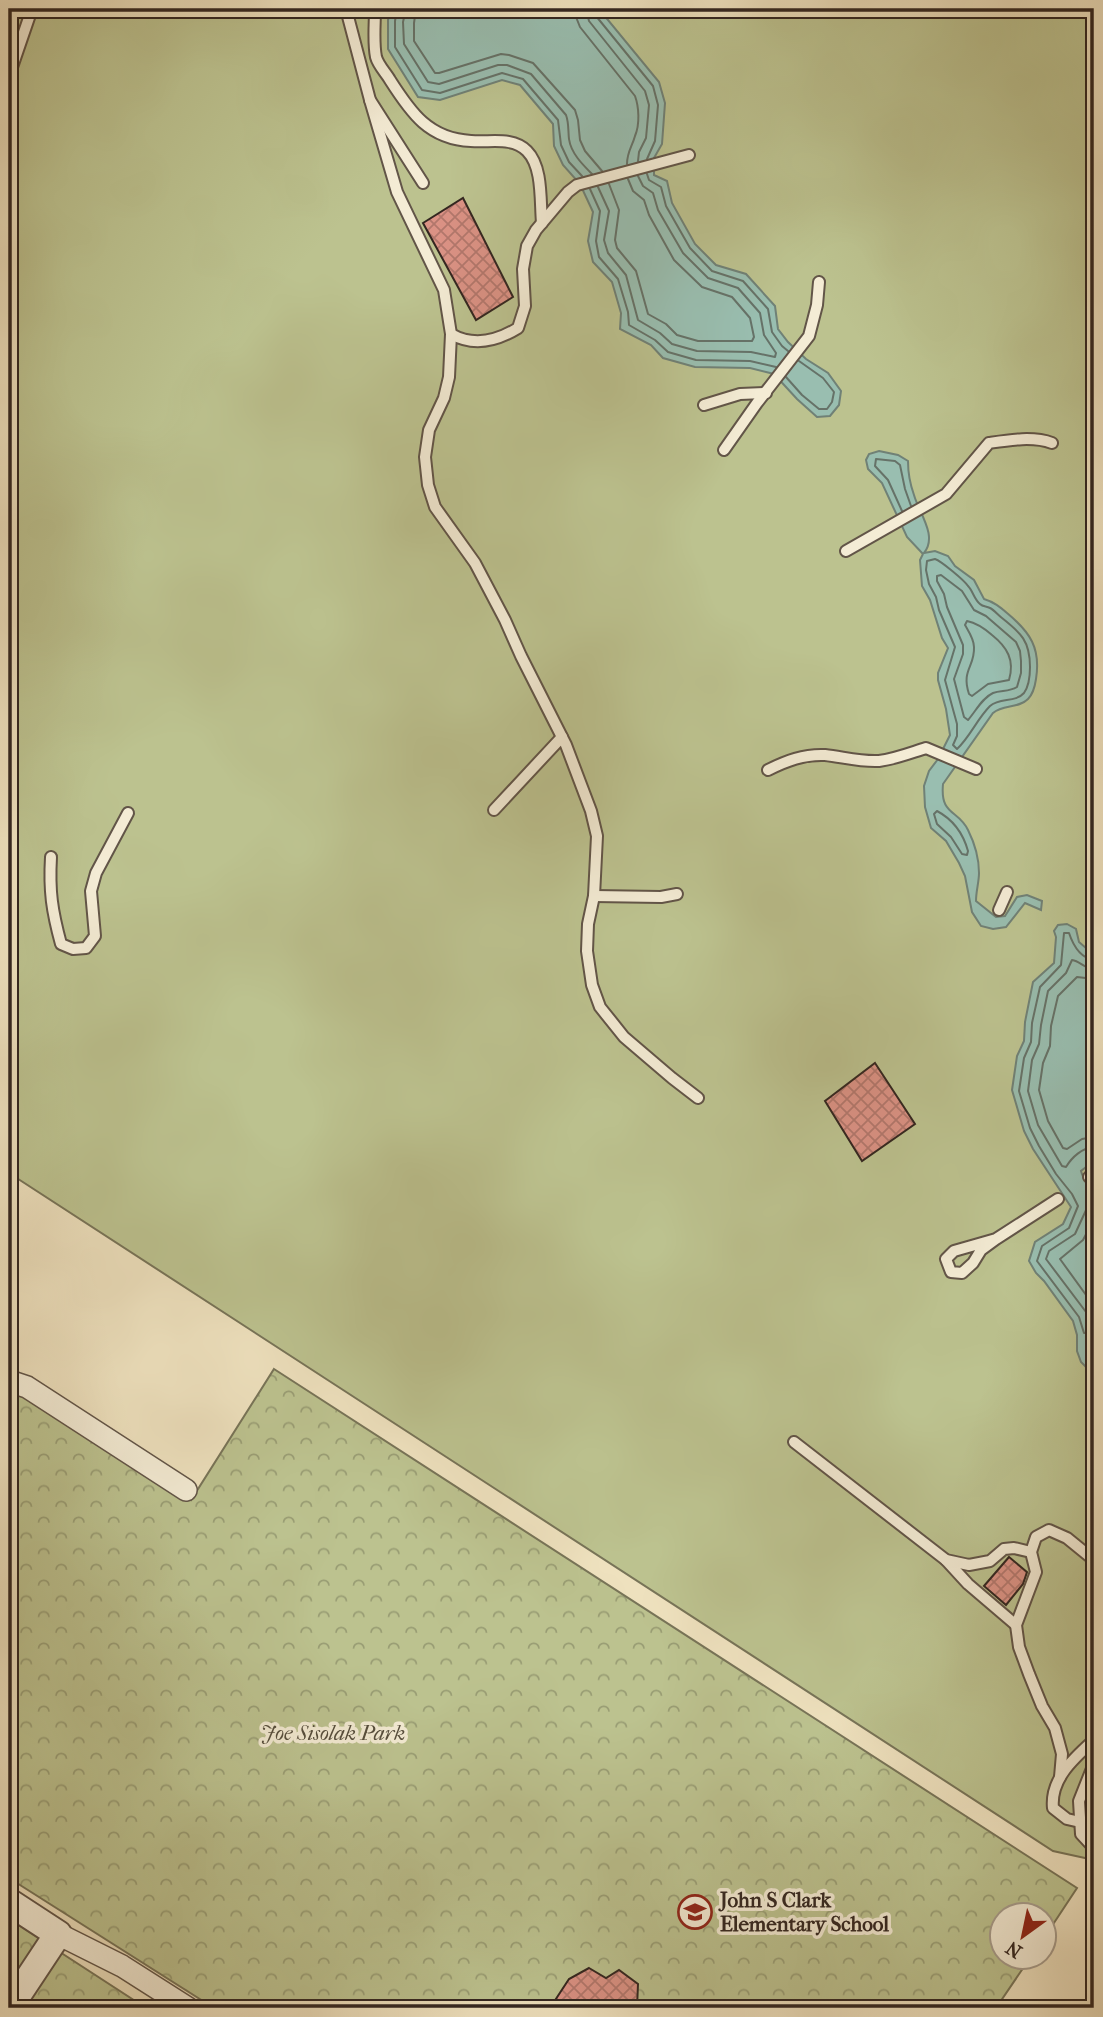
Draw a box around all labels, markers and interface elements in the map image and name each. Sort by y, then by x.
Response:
park label: Joe Sisolak Park [261,1721,405,1745]
place label: John S Clark Elementary School [718,1888,889,1936]
school or university icon: John S Clark Elementary School [676,1893,714,1931]
north arrow [988,1902,1058,1972]
text: N [1002,1936,1026,1963]

